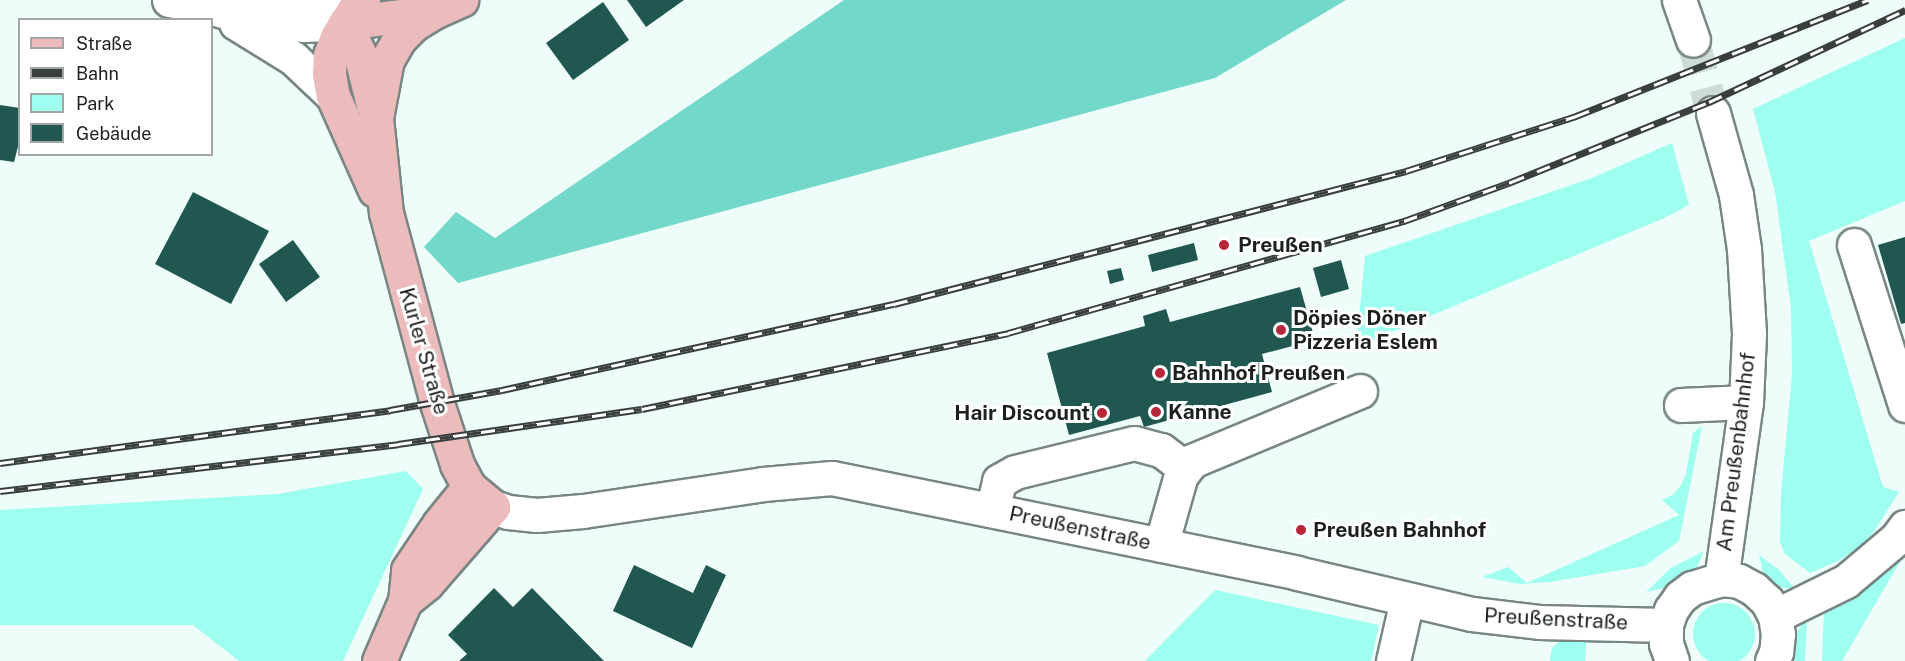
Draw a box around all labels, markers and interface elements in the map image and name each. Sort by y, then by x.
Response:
legend [18,18,213,156]
text: Straße [76,33,132,54]
text: Bahn [76,63,119,84]
text: Park [76,93,114,114]
text: Gebäude [76,123,151,144]
place label: Preußen [1238,232,1323,258]
marker: Preußen [1215,236,1233,254]
street label: Kurler Straße [394,285,454,417]
place label: Döpies Döner Pizzeria Eslem [1293,305,1438,355]
marker: Döpies Döner Pizzeria Eslem [1274,323,1288,337]
street label: Am Preußenbahnhof [1711,351,1761,553]
place label: Bahnhof Preußen [1172,360,1345,386]
marker: Bahnhof Preußen [1153,366,1167,380]
place label: Kanne [1168,399,1232,425]
place label: Hair Discount [954,400,1090,426]
marker: Kanne [1149,405,1163,419]
marker: Hair Discount [1095,406,1109,420]
street label: Preußenstraße [1007,501,1153,555]
place label: Preußen Bahnhof [1313,517,1486,543]
marker: Preußen Bahnhof [1294,523,1308,537]
street label: Preußenstraße [1483,603,1629,635]

